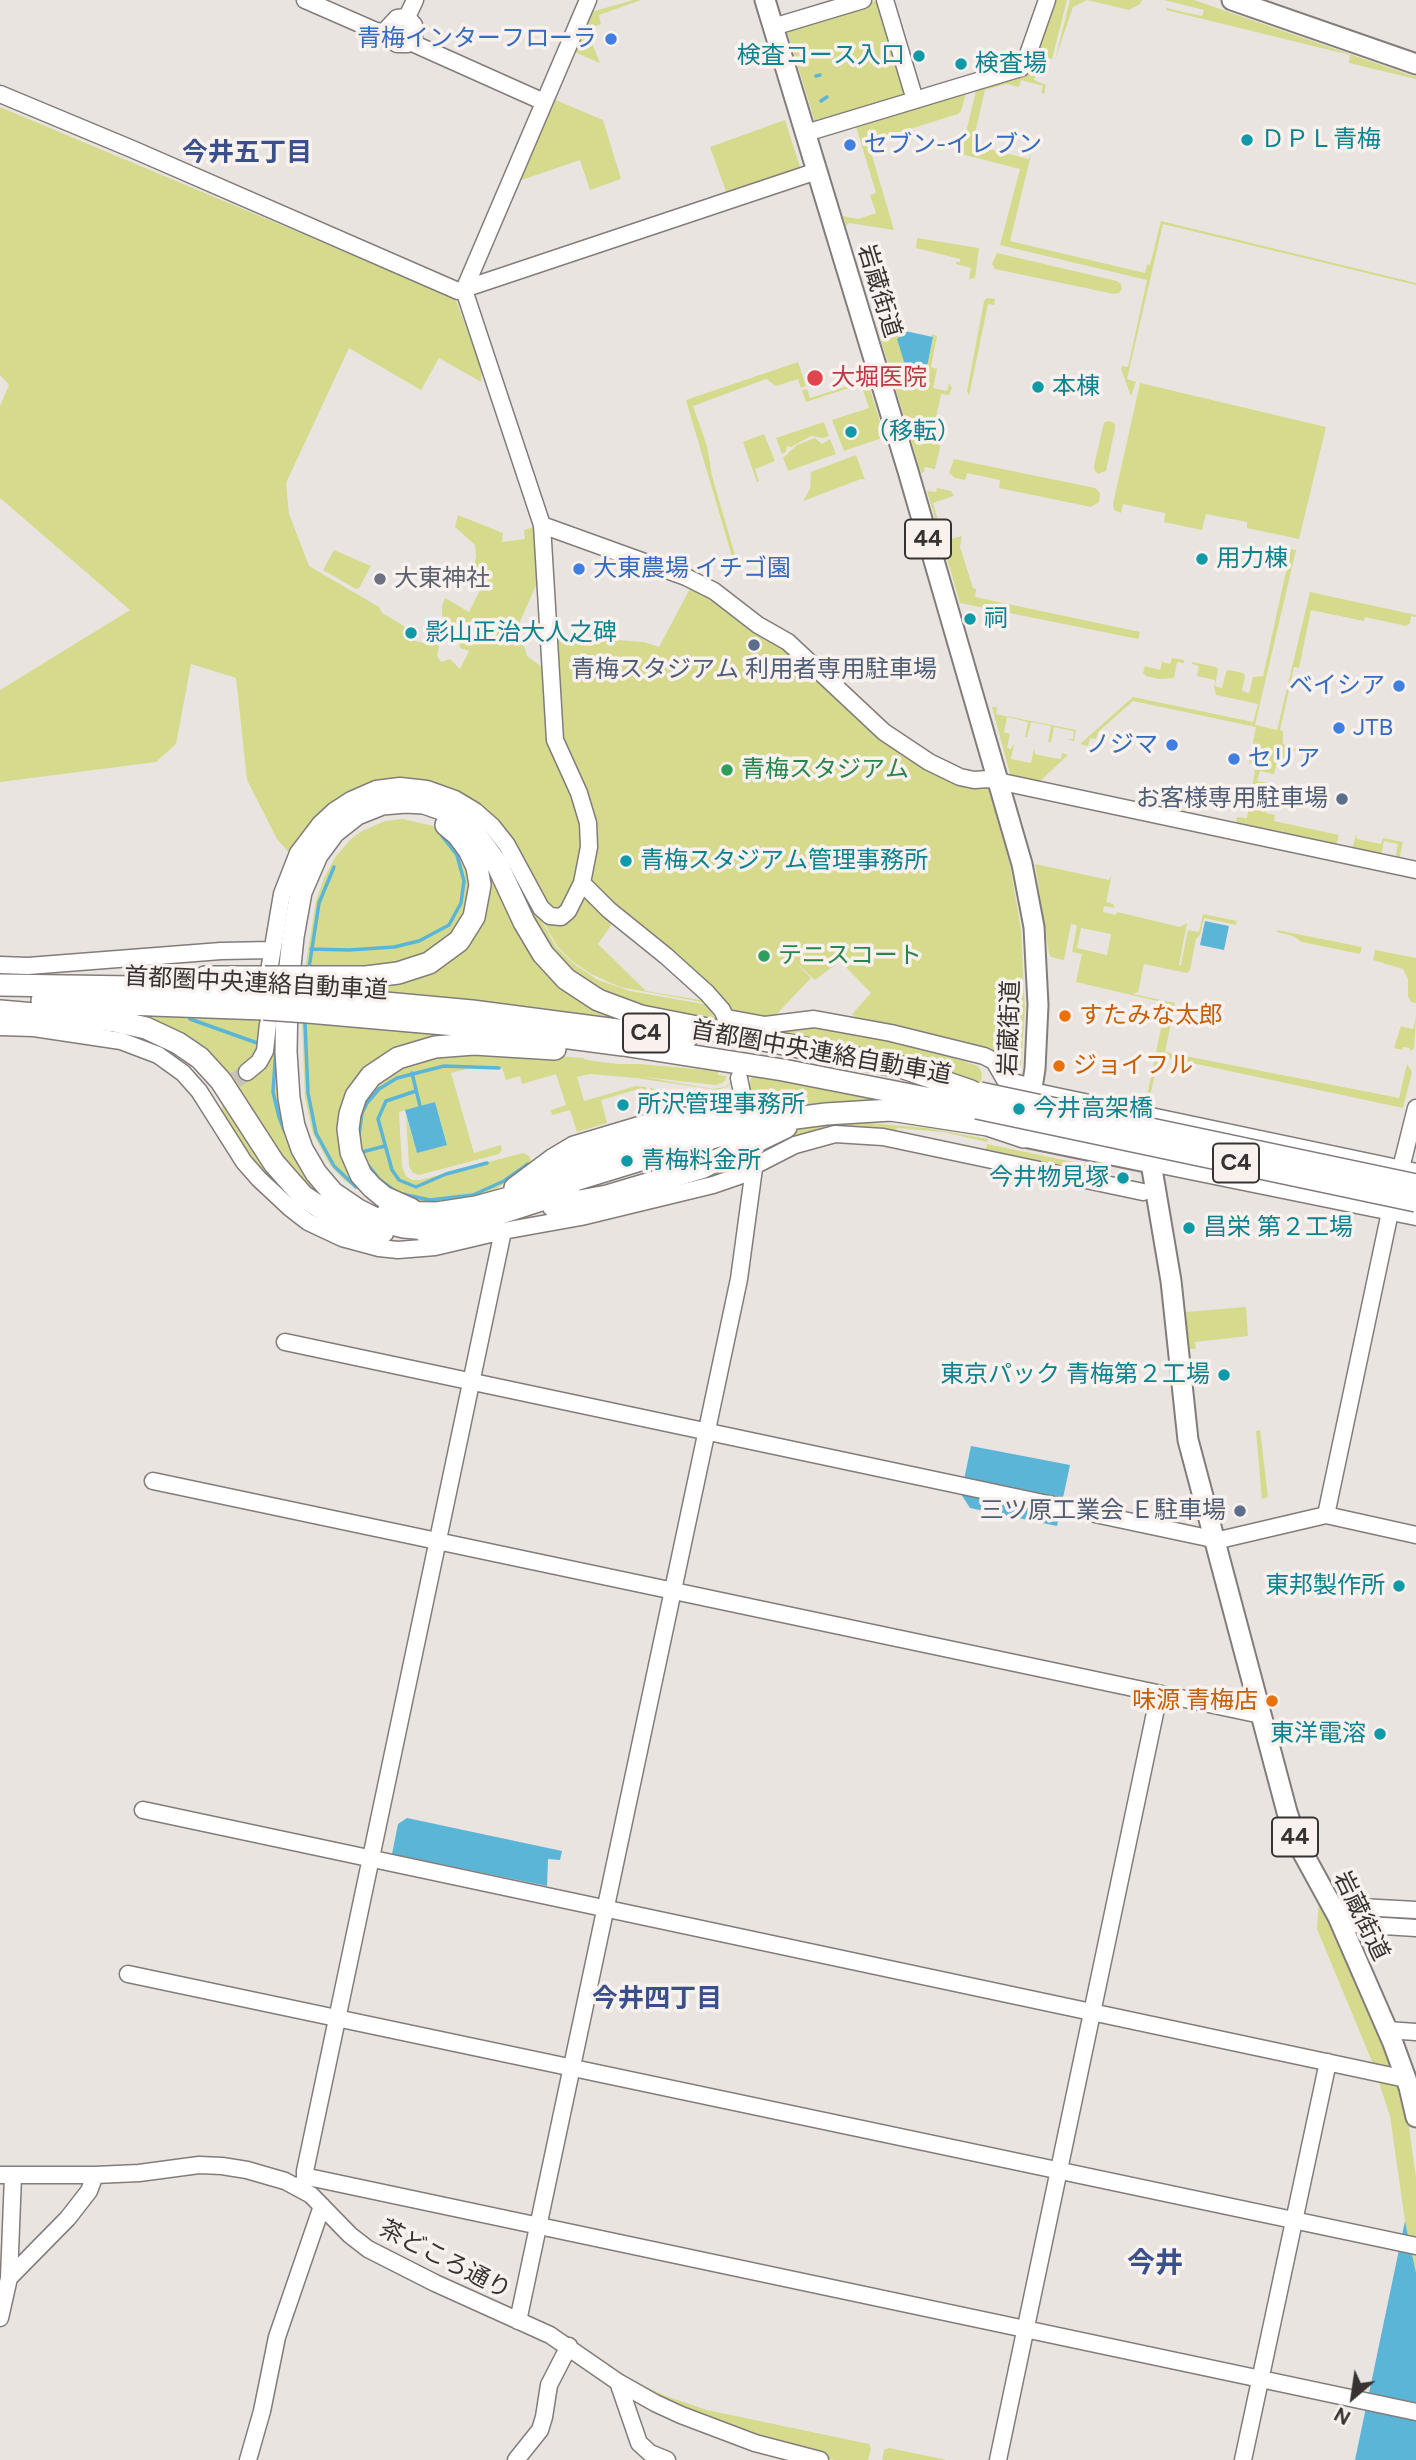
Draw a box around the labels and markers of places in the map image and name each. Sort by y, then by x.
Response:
place label: 青梅インターフローラ [357,25,597,53]
marker: 青梅インターフローラ [603,31,619,47]
place label: 検査コース入口 [737,42,905,70]
marker: 検査コース入口 [911,48,927,64]
place label: 検査場 [975,50,1047,78]
marker: 検査場 [953,56,969,72]
place label: ＤＰＬ青梅 [1261,126,1381,154]
place label: セブン-イレブン [864,131,1042,159]
marker: ＤＰＬ青梅 [1239,132,1255,148]
marker: セブン-イレブン [842,137,858,153]
place label: 大堀医院 [831,364,927,392]
marker: 大堀医院 [805,368,825,388]
place label: 本棟 [1052,373,1100,401]
marker: 本棟 [1030,379,1046,395]
place label: （移転） [865,418,961,446]
marker: （移転） [843,424,859,440]
place label: 用力棟 [1216,545,1288,573]
marker: 用力棟 [1194,551,1210,567]
place label: 大東農場 イチゴ園 [593,555,791,583]
marker: 大東農場 イチゴ園 [571,561,587,577]
place label: 大東神社 [394,565,490,593]
marker: 大東神社 [372,571,388,587]
place label: 祠 [984,605,1008,633]
marker: 祠 [962,611,978,627]
place label: 影山正治大人之碑 [425,619,617,647]
marker: 影山正治大人之碑 [403,625,419,641]
marker: 青梅スタジアム 利用者専用駐車場 [746,637,762,653]
place label: 青梅スタジアム 利用者専用駐車場 [571,656,937,684]
place label: ベイシア [1289,672,1385,700]
marker: ベイシア [1391,678,1407,694]
place label: JTB [1353,714,1393,742]
marker: JTB [1331,720,1347,736]
place label: ノジマ [1086,731,1158,759]
marker: ノジマ [1164,737,1180,753]
place label: セリア [1248,745,1320,773]
marker: セリア [1226,751,1242,767]
place label: 青梅スタジアム [741,756,909,784]
marker: 青梅スタジアム [719,762,735,778]
place label: お客様専用駐車場 [1136,785,1328,813]
marker: お客様専用駐車場 [1334,791,1350,807]
place label: 青梅スタジアム管理事務所 [640,847,928,875]
marker: 青梅スタジアム管理事務所 [618,853,634,869]
place label: テニスコート [778,942,922,970]
marker: テニスコート [756,948,772,964]
place label: すたみな太郎 [1079,1002,1223,1030]
marker: すたみな太郎 [1057,1008,1073,1024]
place label: ジョイフル [1073,1052,1193,1080]
marker: ジョイフル [1051,1058,1067,1074]
place label: 所沢管理事務所 [637,1091,805,1119]
place label: 今井高架橋 [1033,1095,1153,1123]
marker: 所沢管理事務所 [615,1097,631,1113]
marker: 今井高架橋 [1011,1101,1027,1117]
place label: 青梅料金所 [641,1147,761,1175]
marker: 青梅料金所 [619,1153,635,1169]
place label: 今井物見塚 [989,1164,1109,1192]
marker: 今井物見塚 [1115,1170,1131,1186]
place label: 昌栄 第２工場 [1203,1214,1353,1242]
marker: 昌栄 第２工場 [1181,1220,1197,1236]
place label: 東京パック 青梅第２工場 [940,1361,1210,1389]
marker: 東京パック 青梅第２工場 [1216,1367,1232,1383]
place label: 三ツ原工業会 Ｅ駐車場 [980,1497,1226,1525]
marker: 三ツ原工業会 Ｅ駐車場 [1232,1503,1248,1519]
place label: 東邦製作所 [1265,1572,1385,1600]
marker: 東邦製作所 [1391,1578,1407,1594]
place label: 味源 青梅店 [1132,1687,1258,1715]
marker: 味源 青梅店 [1264,1693,1280,1709]
place label: 東洋電溶 [1270,1720,1366,1748]
marker: 東洋電溶 [1372,1726,1388,1742]

